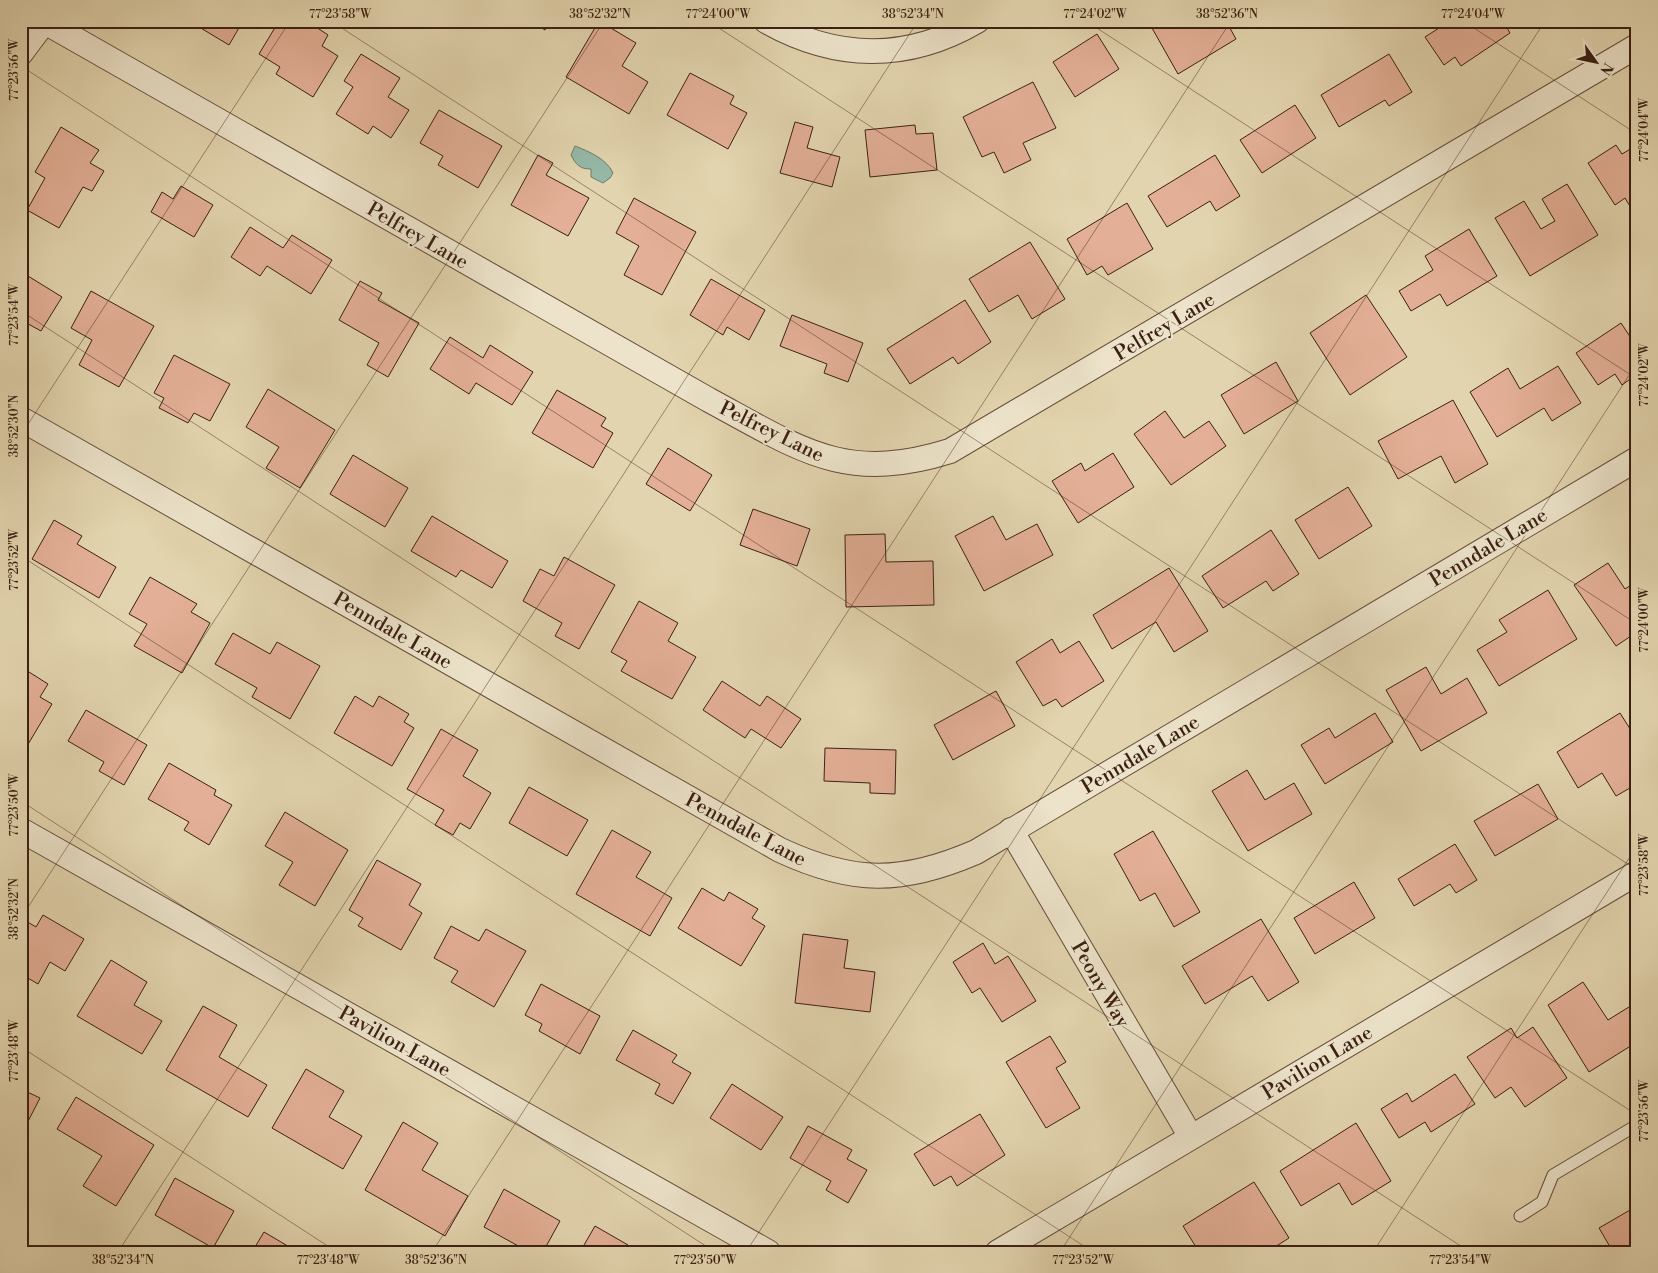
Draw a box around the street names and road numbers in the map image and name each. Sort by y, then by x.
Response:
street label: Pelfrey Lane [362,197,473,275]
street label: Pelfrey Lane [1110,287,1220,367]
street label: Pelfrey Lane [715,396,828,468]
street label: Penndale Lane [1425,503,1552,593]
street label: Penndale Lane [328,587,456,675]
street label: Penndale Lane [1077,710,1204,800]
street label: Penndale Lane [681,788,810,873]
street label: Peony Way [1065,937,1135,1033]
street label: Pavilion Lane [334,1001,455,1083]
street label: Pavilion Lane [1258,1021,1378,1106]

